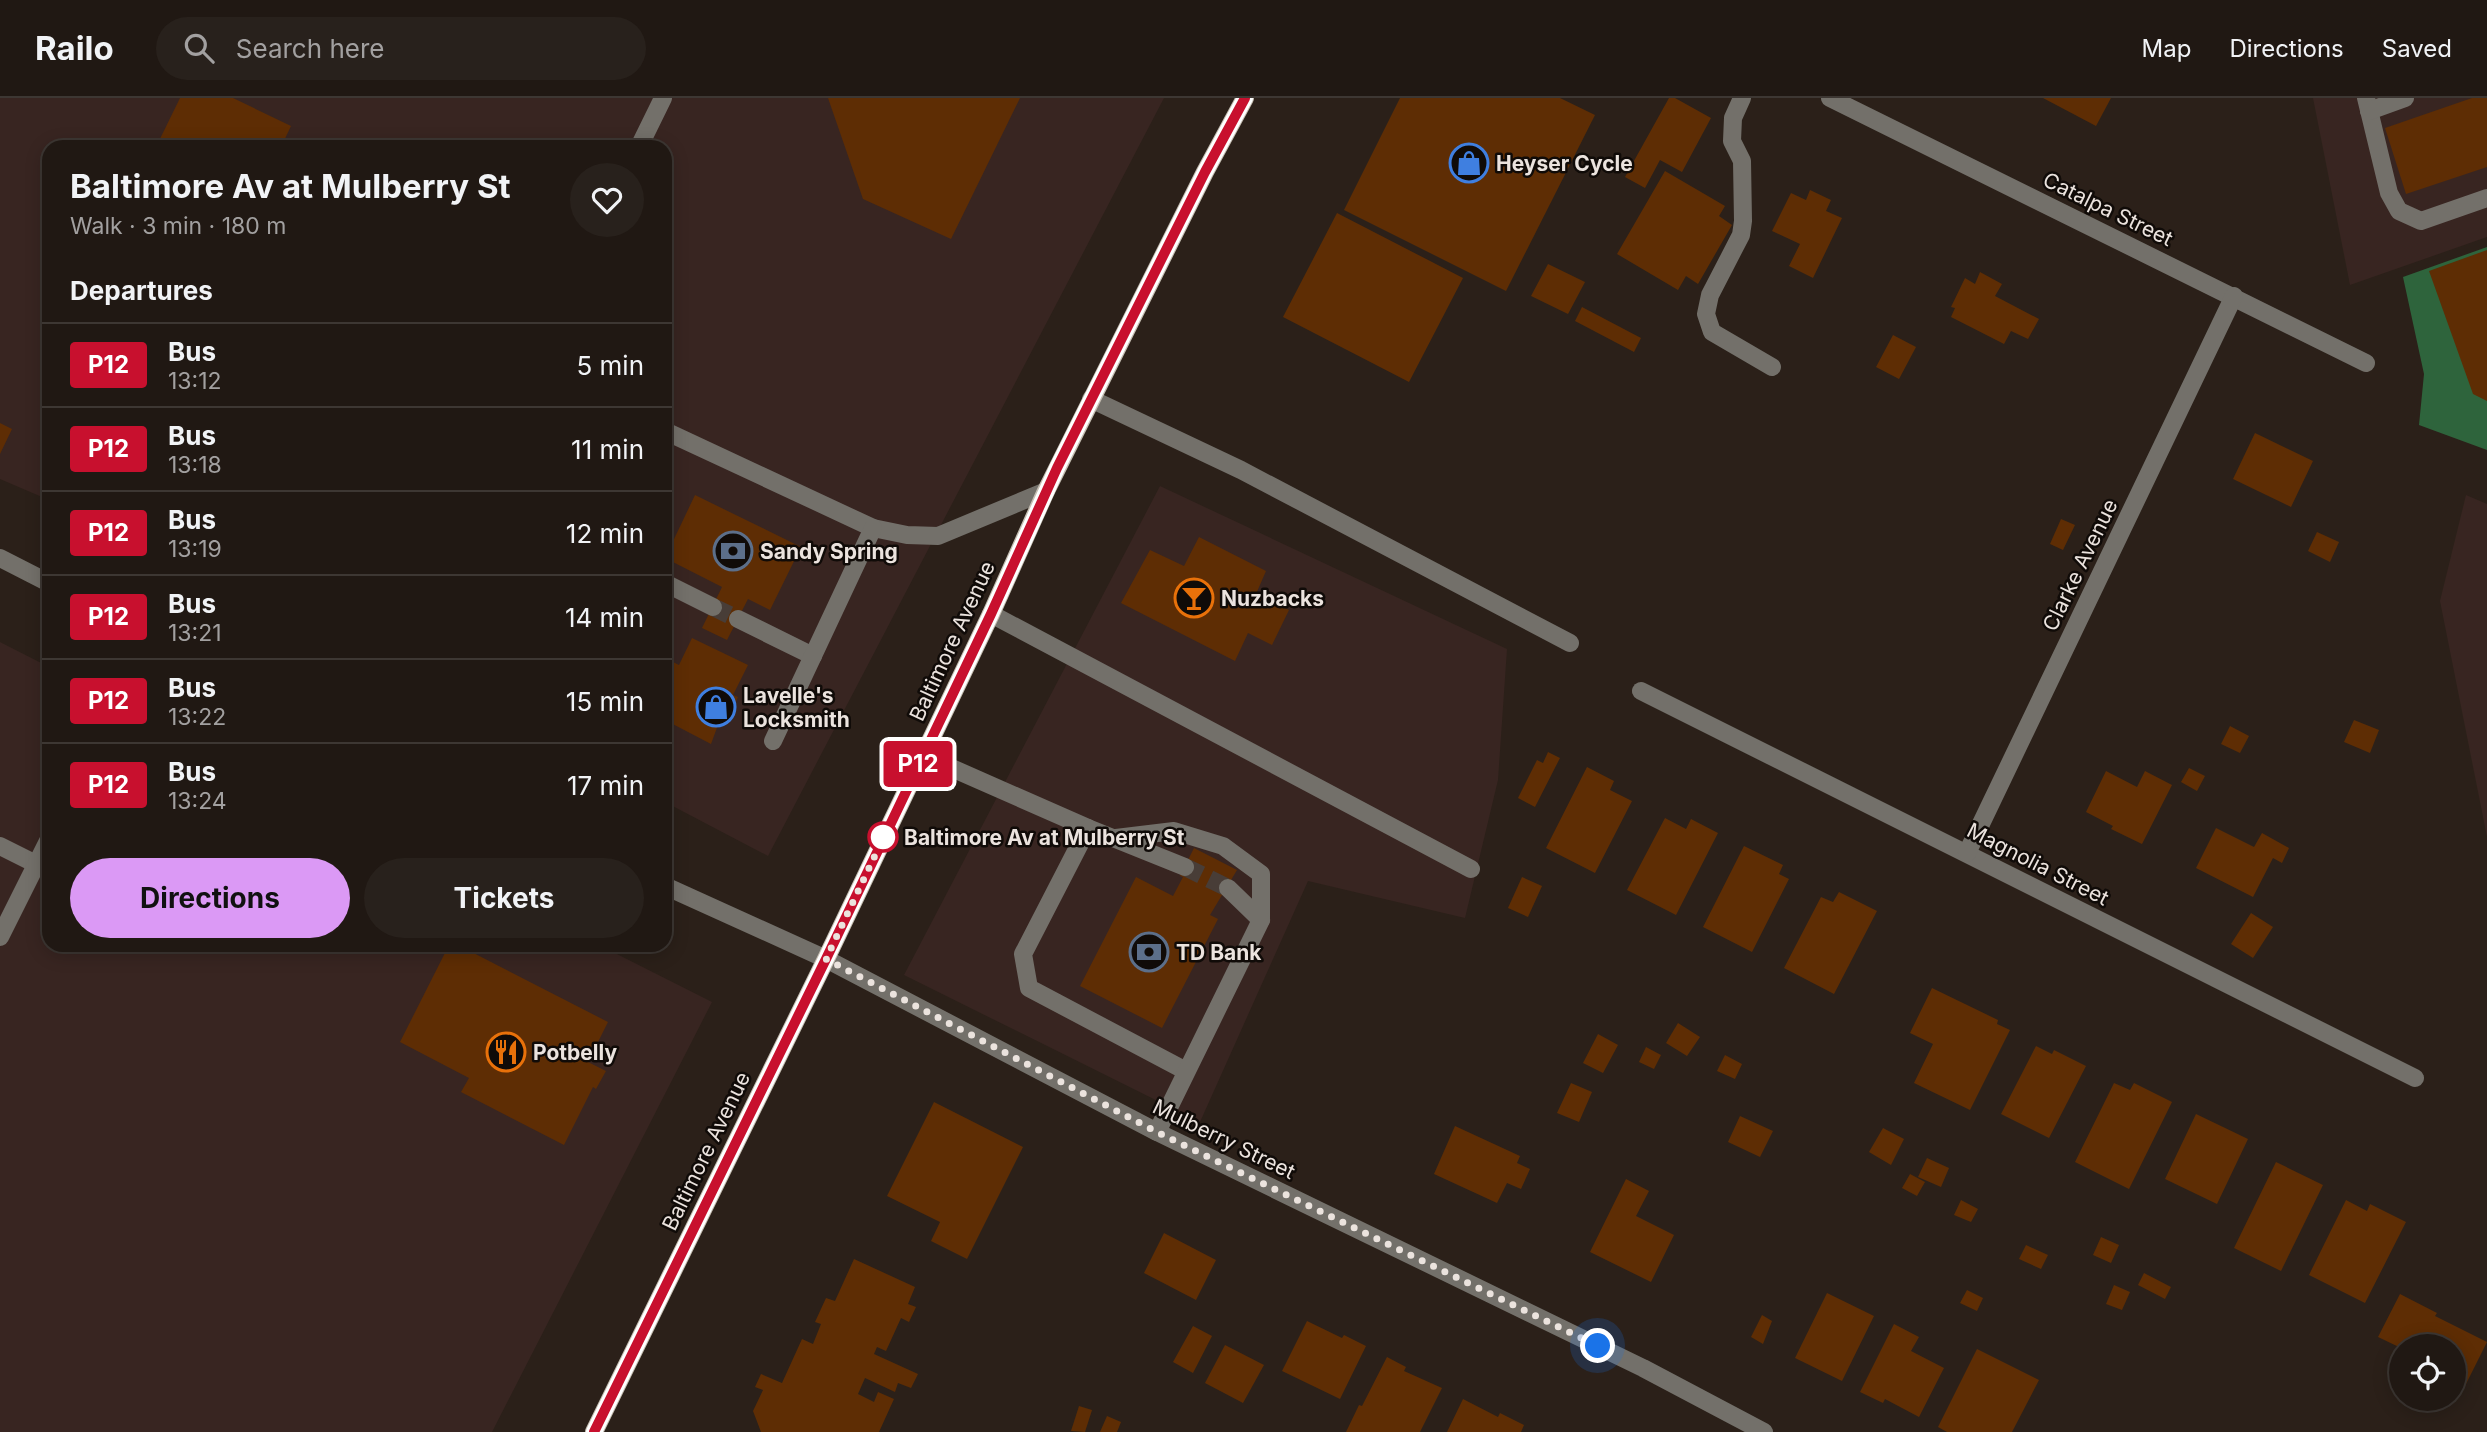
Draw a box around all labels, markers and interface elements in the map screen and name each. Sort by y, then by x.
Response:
search box [156,17,646,80]
text: Railo [35,28,114,68]
icon: search [180,29,218,67]
text: Search here [236,33,384,64]
text: Map [2142,34,2191,63]
text: Directions [2229,34,2344,63]
text: Saved [2382,34,2452,63]
shop icon: Heyser Cycle [1448,142,1490,184]
place label: Heyser Cycle [1496,151,1633,176]
button: heart [570,163,644,237]
text: Baltimore Av at Mulberry St [70,166,511,206]
street label: Catalpa Street [2039,167,2177,251]
text: Walk · 3 min · 180 m [70,212,286,240]
text: Departures [70,275,213,306]
text: Bus [168,336,216,367]
text: P12 [88,350,129,379]
text: 5 min [576,350,644,381]
text: 13:12 [168,367,222,395]
text: Bus [168,420,216,451]
text: P12 [88,434,129,463]
text: 11 min [571,434,644,465]
text: 13:18 [168,451,222,479]
street label: Clarke Avenue [2037,495,2123,635]
text: Bus [168,504,216,535]
text: P12 [88,518,129,547]
text: 12 min [566,518,644,549]
bank icon: Sandy Spring [712,530,754,572]
text: 13:19 [168,535,222,563]
place label: Sandy Spring [760,539,898,564]
street label: Baltimore Avenue [904,557,1000,725]
bar icon: Nuzbacks [1173,577,1215,619]
place label: Nuzbacks [1221,586,1324,611]
text: Bus [168,588,216,619]
text: P12 [88,602,129,631]
text: 14 min [565,602,644,633]
text: 13:21 [168,619,222,647]
text: Bus [168,672,216,703]
place label: Lavelle's Locksmith [743,683,850,732]
text: P12 [88,686,129,715]
text: 15 min [566,686,644,717]
shop icon: Lavelle's Locksmith [695,686,737,728]
text: 13:22 [168,703,226,731]
line badge: P12 [878,741,958,787]
text: P12 [897,749,939,778]
text: Bus [168,756,216,787]
text: P12 [88,770,129,799]
text: 17 min [567,770,644,801]
text: 13:24 [168,787,227,815]
street label: Magnolia Street [1963,818,2113,911]
marker: Baltimore Av at Mulberry St [868,822,898,852]
place label: Baltimore Av at Mulberry St [904,825,1185,850]
button: Directions [70,858,350,938]
button: Tickets [364,858,644,938]
bank icon: TD Bank [1128,931,1170,973]
place label: TD Bank [1176,940,1262,965]
restaurant icon: Potbelly [485,1031,527,1073]
place label: Potbelly [533,1040,617,1065]
street label: Baltimore Avenue [657,1068,755,1234]
street label: Mulberry Street [1149,1094,1299,1184]
your location [1580,1328,1615,1363]
map controls [2389,1334,2466,1411]
button: locate [2389,1334,2466,1411]

